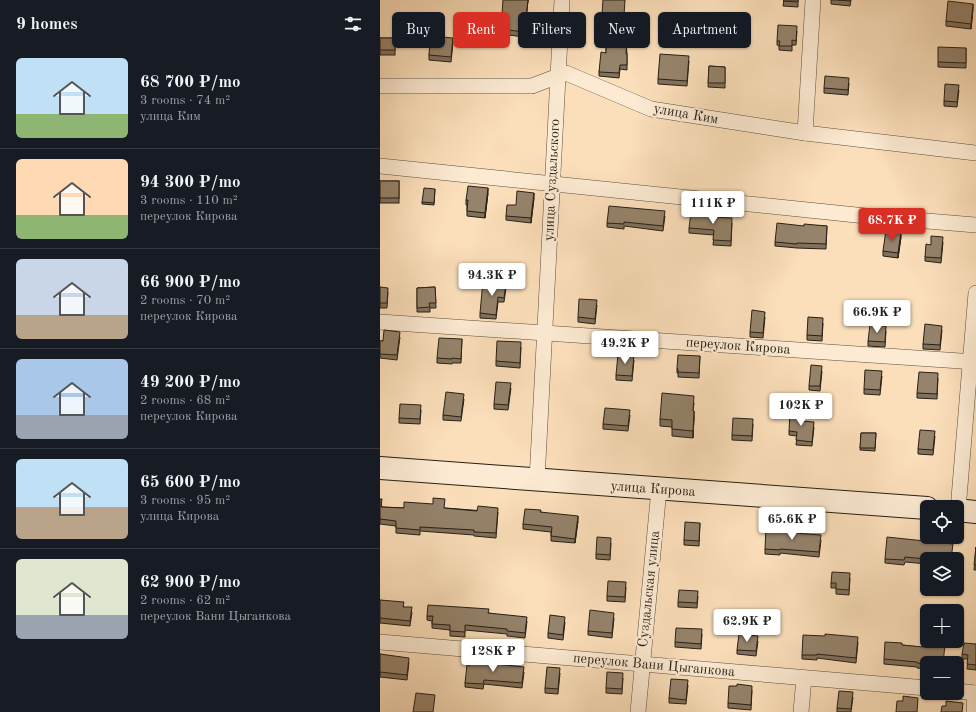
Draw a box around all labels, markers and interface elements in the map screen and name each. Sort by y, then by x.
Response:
chip: Buy [392,12,445,48]
chip: Rent [453,12,510,48]
chip: Filters [518,12,586,48]
chip: New [594,12,650,48]
chip: Apartment [658,12,751,48]
icon: filters [342,13,364,35]
text: 9 homes [16,16,78,33]
icon: home [48,74,96,122]
text: 68 700 ₽/mo [140,74,241,91]
text: 3 rooms · 74 m² [140,94,230,107]
street label: улица Ким [653,101,719,127]
text: улица Ким [140,110,201,123]
street label: улица Суздальского [542,118,562,241]
text: 94 300 ₽/mo [140,174,241,191]
icon: home [48,175,96,223]
pin: 111K ₽ [680,191,746,225]
text: 3 rooms · 110 m² [140,194,238,207]
text: 111K ₽ [690,197,736,210]
pin: 68.7K ₽ [855,208,929,242]
text: переулок Кирова [140,210,237,223]
text: 68.7K ₽ [867,214,917,227]
pin: 94.3K ₽ [455,263,529,297]
text: 94.3K ₽ [467,269,517,282]
text: 66 900 ₽/mo [140,274,241,291]
icon: home [48,275,96,323]
text: 2 rooms · 70 m² [140,294,230,307]
pin: 66.9K ₽ [840,300,914,334]
text: 66.9K ₽ [852,306,902,319]
text: переулок Кирова [140,310,237,323]
pin: 49.2K ₽ [588,331,662,365]
street label: переулок Кирова [685,335,791,357]
text: 49.2K ₽ [600,337,650,350]
text: 49 200 ₽/mo [140,374,241,391]
icon: home [48,375,96,423]
pin: 102K ₽ [768,393,834,427]
text: 2 rooms · 68 m² [140,394,230,407]
text: 102K ₽ [778,399,824,412]
text: переулок Кирова [140,410,237,423]
text: 65 600 ₽/mo [140,474,241,491]
icon: home [48,475,96,523]
street label: улица Кирова [610,479,696,499]
text: 3 rooms · 95 m² [140,494,230,507]
map controls [920,500,964,700]
button: locate [920,500,964,544]
pin: 65.6K ₽ [755,507,829,541]
text: улица Кирова [140,510,219,523]
text: 65.6K ₽ [767,513,817,526]
street label: Суздальская улица [636,530,662,648]
button: layers [920,552,964,596]
text: 62 900 ₽/mo [140,574,241,591]
icon: home [48,575,96,623]
text: 2 rooms · 62 m² [140,594,230,607]
button: + [920,604,964,648]
pin: 62.9K ₽ [710,609,784,643]
text: переулок Вани Цыганкова [140,610,291,623]
text: 62.9K ₽ [722,615,772,628]
pin: 128K ₽ [460,639,526,673]
text: 128K ₽ [470,645,516,658]
street label: переулок Вани Цыганкова [572,651,736,679]
button: − [920,656,964,700]

